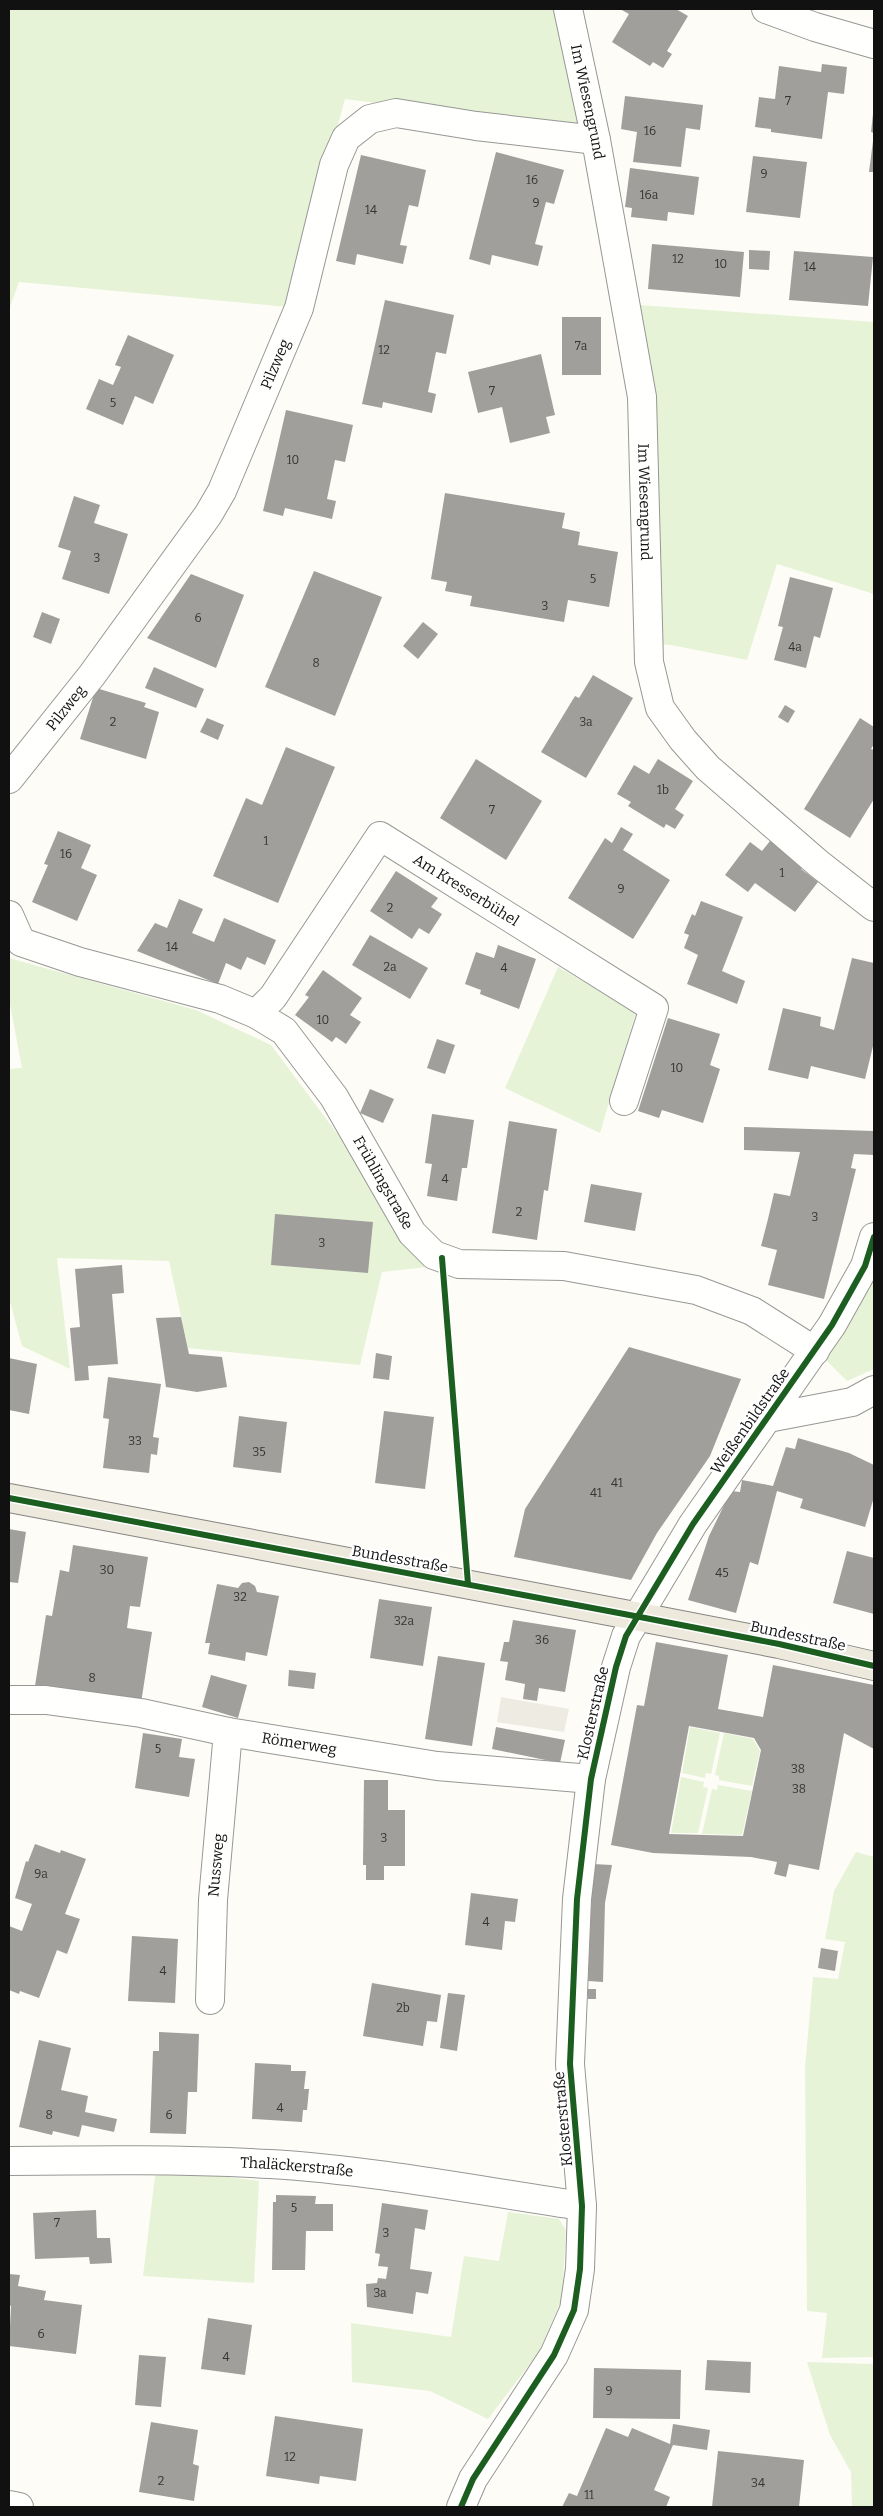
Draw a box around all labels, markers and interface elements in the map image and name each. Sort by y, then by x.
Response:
street label: Im Wiesengrund [567,43,608,161]
house number: 7 [785,94,791,108]
house number: 16 [644,124,656,138]
house number: 9 [760,167,768,181]
house number: 16 [526,173,538,187]
house number: 16a [640,188,659,202]
house number: 9 [532,196,540,210]
house number: 14 [365,203,377,217]
house number: 12 [672,252,684,266]
house number: 10 [715,257,727,271]
house number: 14 [804,260,816,274]
street label: Pilzweg [257,336,294,392]
house number: 7a [575,339,588,353]
house number: 12 [378,343,390,357]
house number: 7 [489,384,495,398]
house number: 5 [110,396,116,410]
street label: Im Wiesengrund [634,443,655,561]
house number: 10 [287,453,299,467]
house number: 3 [94,551,101,565]
house number: 5 [590,572,596,586]
house number: 3 [542,599,549,613]
house number: 6 [194,611,202,625]
house number: 4a [788,640,802,654]
house number: 8 [312,656,320,670]
street label: Pilzweg [42,682,89,734]
house number: 2 [110,715,116,729]
house number: 3a [579,715,593,729]
house number: 1b [657,783,669,797]
house number: 7 [489,803,495,817]
house number: 1 [264,834,269,848]
house number: 16 [60,847,72,861]
street label: Am Kresserbühel [410,850,522,930]
house number: 1 [780,866,785,880]
house number: 9 [617,882,625,896]
house number: 2 [387,901,393,915]
house number: 14 [166,940,178,954]
house number: 2a [383,960,397,974]
house number: 4 [500,961,508,975]
house number: 10 [317,1013,329,1027]
house number: 10 [671,1061,683,1075]
street label: Frühlingstraße [349,1133,417,1233]
house number: 4 [441,1172,449,1186]
house number: 2 [516,1205,522,1219]
house number: 3 [812,1210,819,1224]
house number: 3 [319,1236,326,1250]
street label: Weißenbildstraße [707,1364,793,1478]
house number: 33 [128,1434,142,1448]
house number: 35 [252,1445,266,1459]
house number: 41 [611,1476,623,1490]
house number: 41 [590,1486,602,1500]
street label: Bundesstraße [351,1542,449,1576]
house number: 30 [100,1563,114,1577]
house number: 45 [715,1566,729,1580]
house number: 32 [233,1590,247,1604]
house number: 32a [394,1614,414,1628]
street label: Bundesstraße [749,1617,847,1655]
house number: 36 [535,1633,549,1647]
street label: Klosterstraße [573,1664,613,1762]
house number: 8 [88,1671,96,1685]
street label: Römerweg [260,1729,338,1759]
house number: 5 [155,1742,161,1756]
house number: 38 [791,1762,805,1776]
house number: 38 [792,1782,806,1796]
house number: 3 [381,1831,388,1845]
street label: Nussweg [204,1833,228,1898]
house number: 9a [34,1867,48,1881]
house number: 4 [482,1915,490,1929]
house number: 4 [159,1964,167,1978]
house number: 2b [396,2001,410,2015]
street label: Klosterstraße [550,2071,576,2167]
house number: 4 [276,2101,284,2115]
house number: 8 [45,2108,53,2122]
house number: 6 [165,2108,173,2122]
street label: Thaläckerstraße [240,2154,354,2181]
house number: 5 [291,2201,297,2215]
house number: 7 [54,2216,60,2230]
house number: 3 [383,2226,390,2240]
house number: 3a [373,2286,387,2300]
house number: 6 [37,2327,45,2341]
house number: 4 [222,2350,230,2364]
house number: 9 [605,2384,613,2398]
house number: 12 [284,2450,296,2464]
house number: 2 [158,2474,164,2488]
house number: 34 [751,2476,765,2490]
house number: 11 [584,2488,594,2502]

